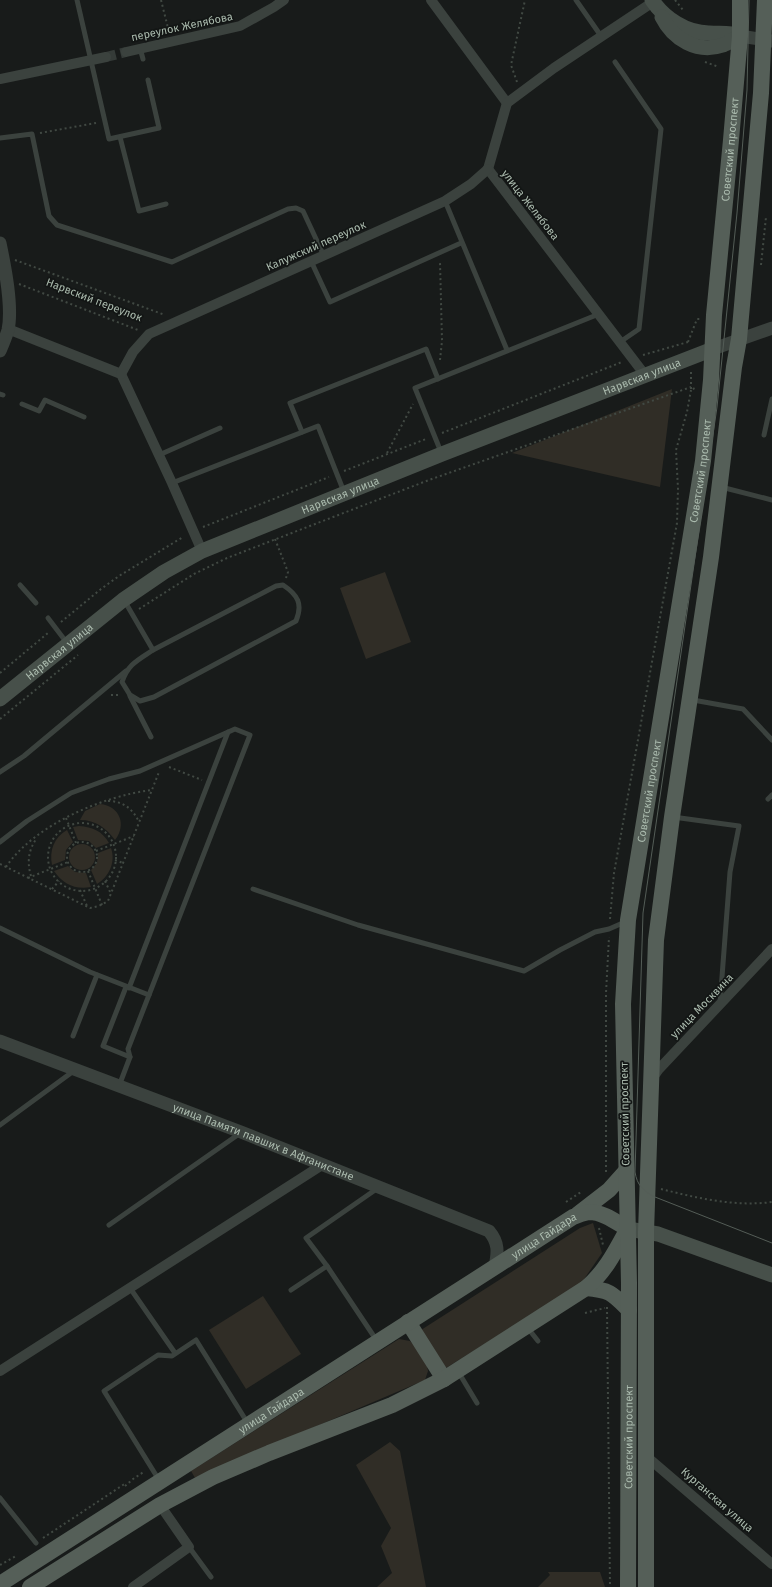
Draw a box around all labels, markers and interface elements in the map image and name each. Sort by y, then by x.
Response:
street label: переулок Желябова [130,10,234,44]
street label: Советский проспект [719,97,741,202]
street label: улица Желябова [499,167,561,243]
street label: Калужский переулок [264,218,368,274]
street label: Нарвский переулок [44,276,144,324]
street label: Нарвская улица [601,356,683,398]
street label: Советский проспект [687,419,714,524]
street label: Нарвская улица [299,474,381,517]
street label: Нарвская улица [23,620,95,682]
street label: Советский проспект [634,739,664,843]
street label: улица Москвина [668,971,736,1041]
street label: Советский проспект [618,1062,632,1166]
street label: улица Памяти павших в Афганистане [171,1100,356,1183]
street label: улица Гайдара [509,1210,578,1261]
street label: улица Гайдара [236,1385,306,1436]
street label: Советский проспект [622,1385,635,1489]
street label: Курганская улица [678,1465,756,1535]

